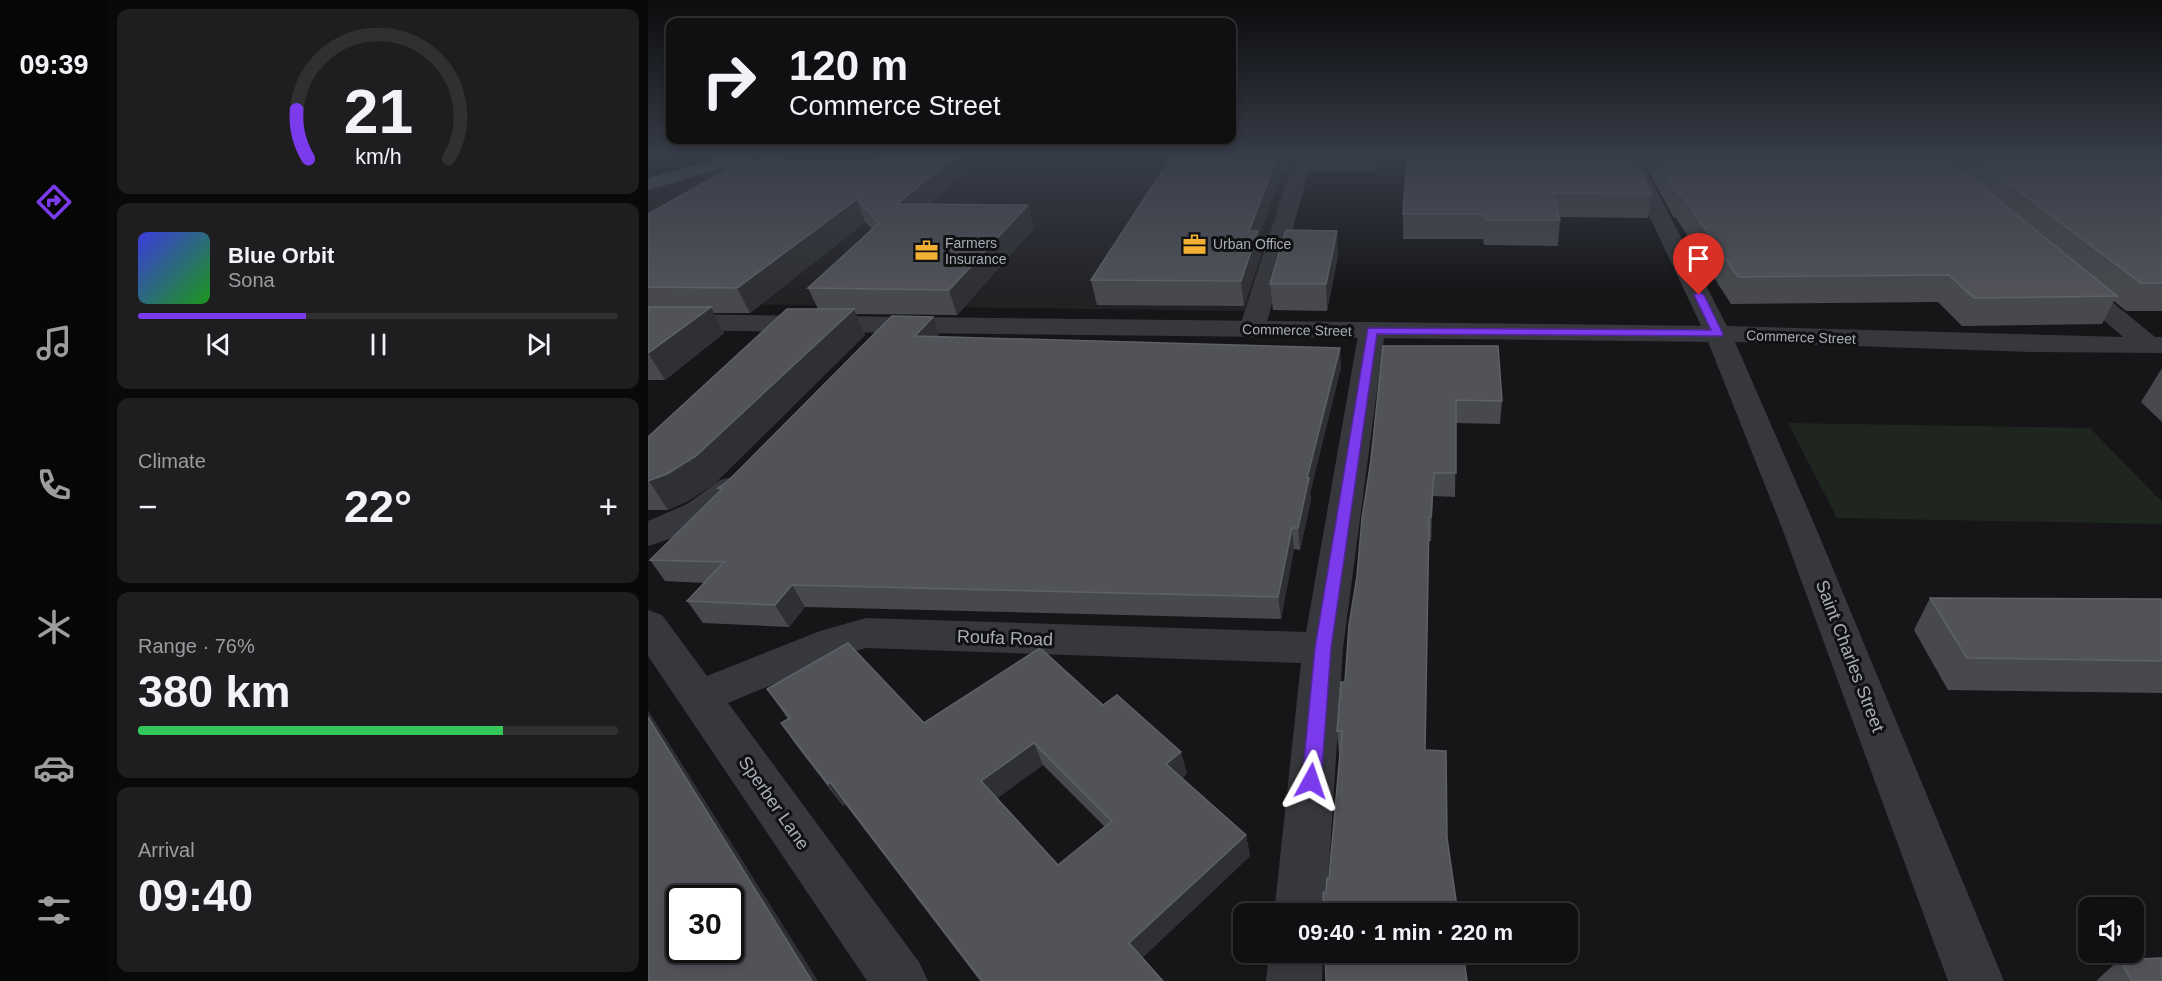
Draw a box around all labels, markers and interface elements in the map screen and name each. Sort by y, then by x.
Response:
icon: right [690,42,768,120]
text: 120 m [789,42,908,89]
text: 09:39 [19,50,89,80]
text: 21 [343,77,413,146]
text: Commerce Street [789,91,1001,121]
text: km/h [355,145,401,169]
icon: directions [33,181,75,223]
office icon: Urban Office [1182,231,1208,257]
pin [1673,233,1724,295]
place label: Farmers Insurance [945,235,1007,267]
place label: Urban Office [1213,236,1292,252]
office icon: Farmers Insurance [914,238,940,264]
icon: arrive [1682,242,1715,275]
text: Blue Orbit [228,243,334,268]
text: Sona [228,269,275,291]
street label: Commerce Street [1242,321,1352,339]
icon: music [33,322,75,364]
street label: Commerce Street [1746,327,1856,347]
icon: previous [202,328,235,361]
icon: pause [362,328,395,361]
icon: next [522,328,555,361]
text: Climate [138,450,206,472]
icon: phone [33,464,75,506]
text: 22° [344,481,412,532]
text: − [138,488,157,525]
text: + [599,488,618,525]
street label: Saint Charles Street [1812,577,1888,735]
icon: climate [33,606,75,648]
street label: Roufa Road [957,626,1053,650]
text: Range · 76% [138,635,255,657]
text: 380 km [138,666,291,717]
icon: car [33,747,75,789]
position arrow [1279,749,1343,813]
street label: Sperber Lane [735,753,813,853]
text: Arrival [138,839,195,861]
text: 09:40 [138,870,253,921]
speed limit sign: 30 [666,885,744,963]
icon: filters [33,889,75,931]
map controls [2078,897,2144,963]
button: sound [2078,897,2144,963]
text: 09:40 · 1 min · 220 m [1298,920,1513,945]

